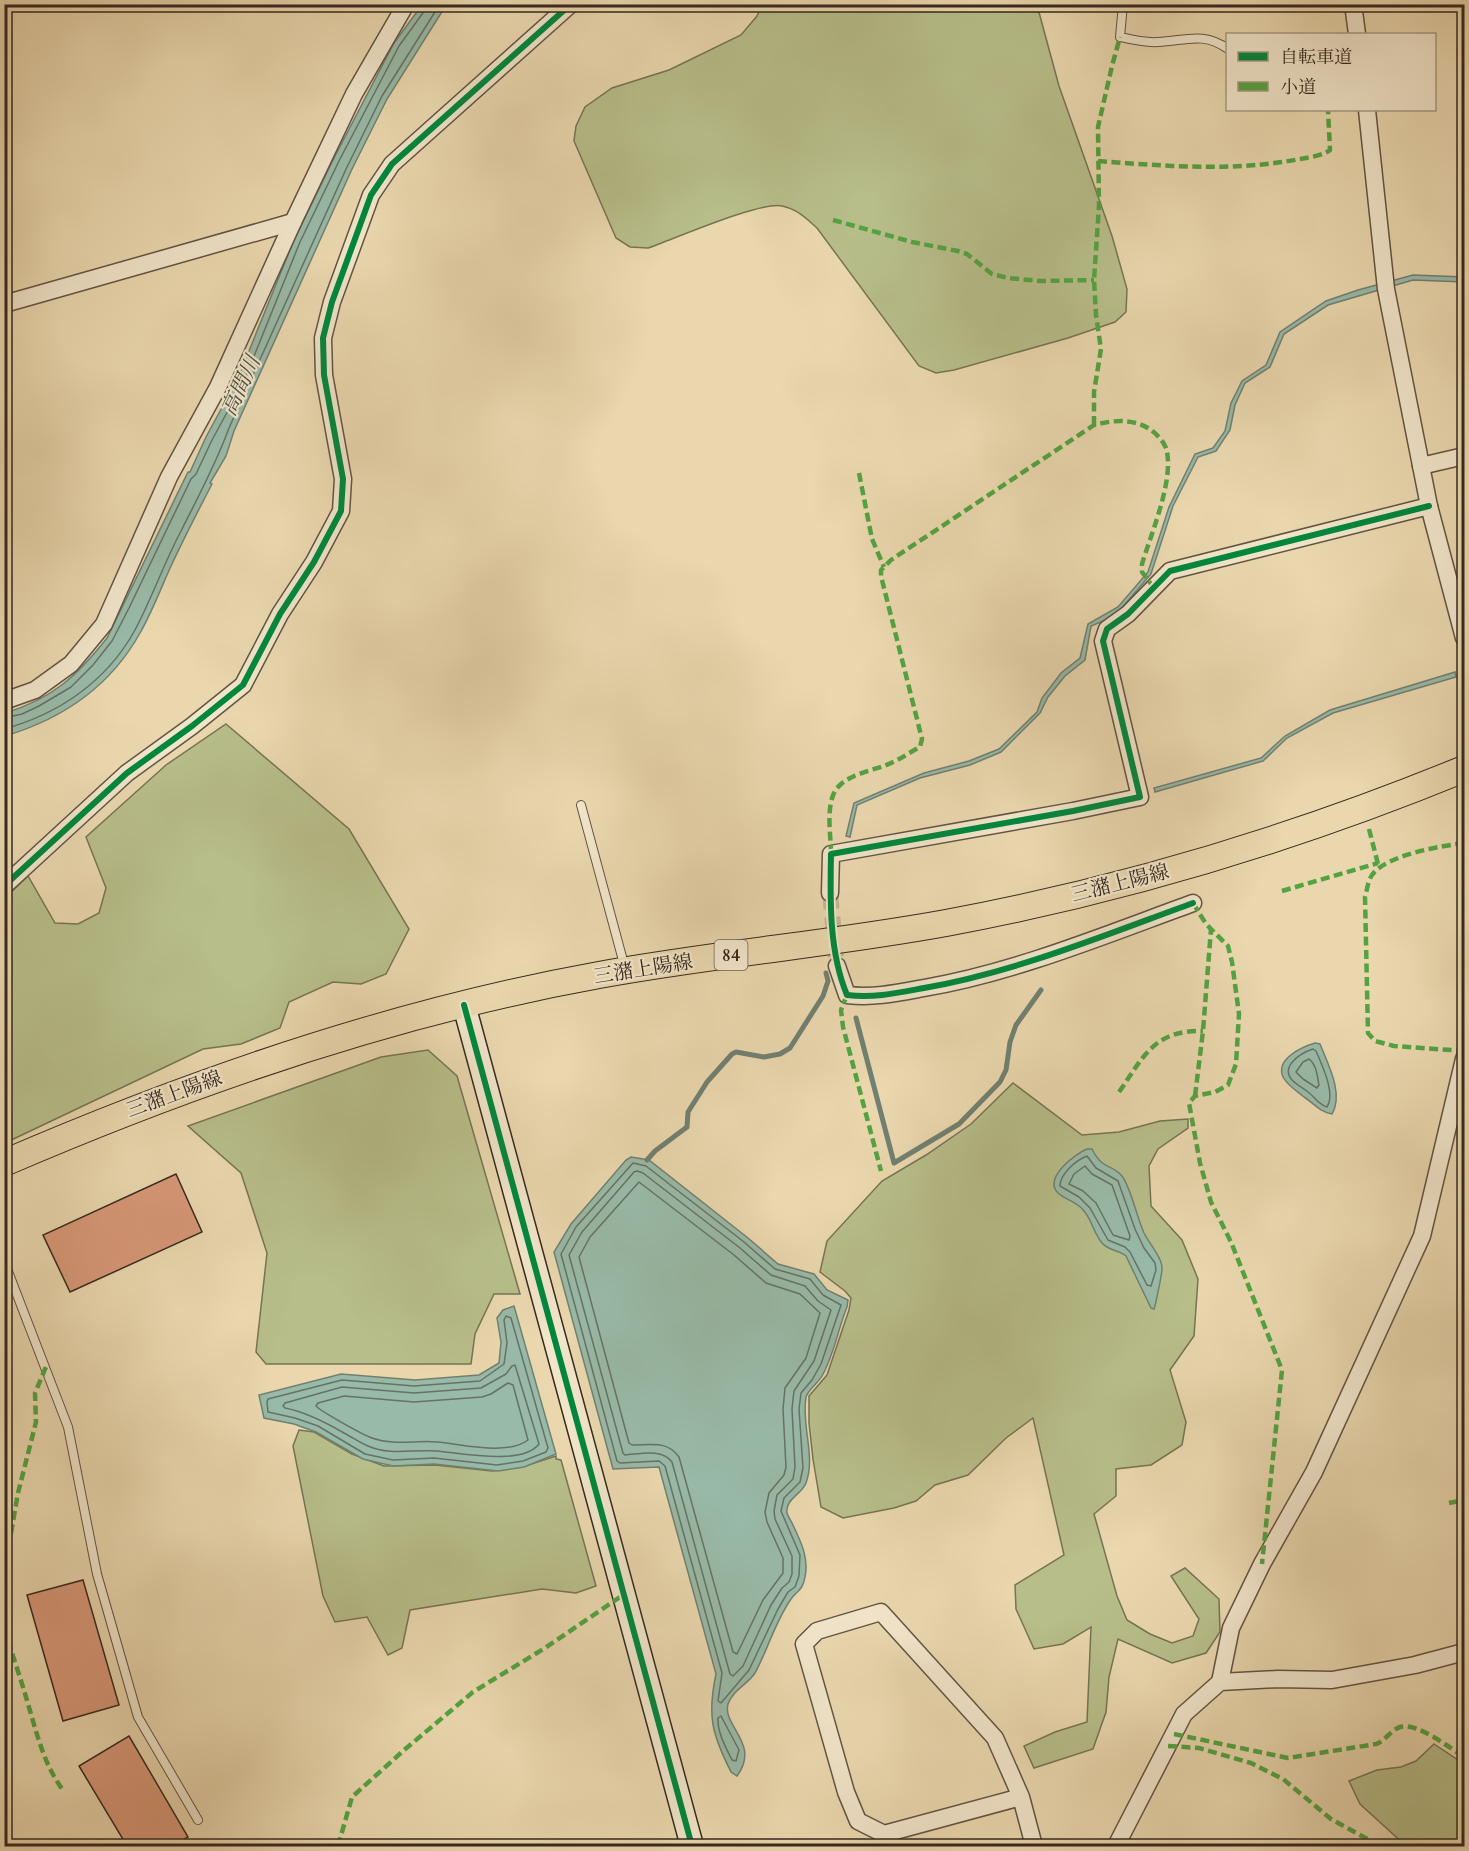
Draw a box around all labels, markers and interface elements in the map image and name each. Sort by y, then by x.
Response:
legend [1226,33,1436,111]
text: 自転車道 [1280,45,1352,70]
text: 小道 [1280,75,1316,100]
water label: 高間川 [215,350,268,421]
street label: 三潴上陽線 [1068,858,1172,908]
road number: 84 [714,940,748,970]
street label: 三潴上陽線 [592,948,694,990]
street label: 三潴上陽線 [122,1064,226,1124]

